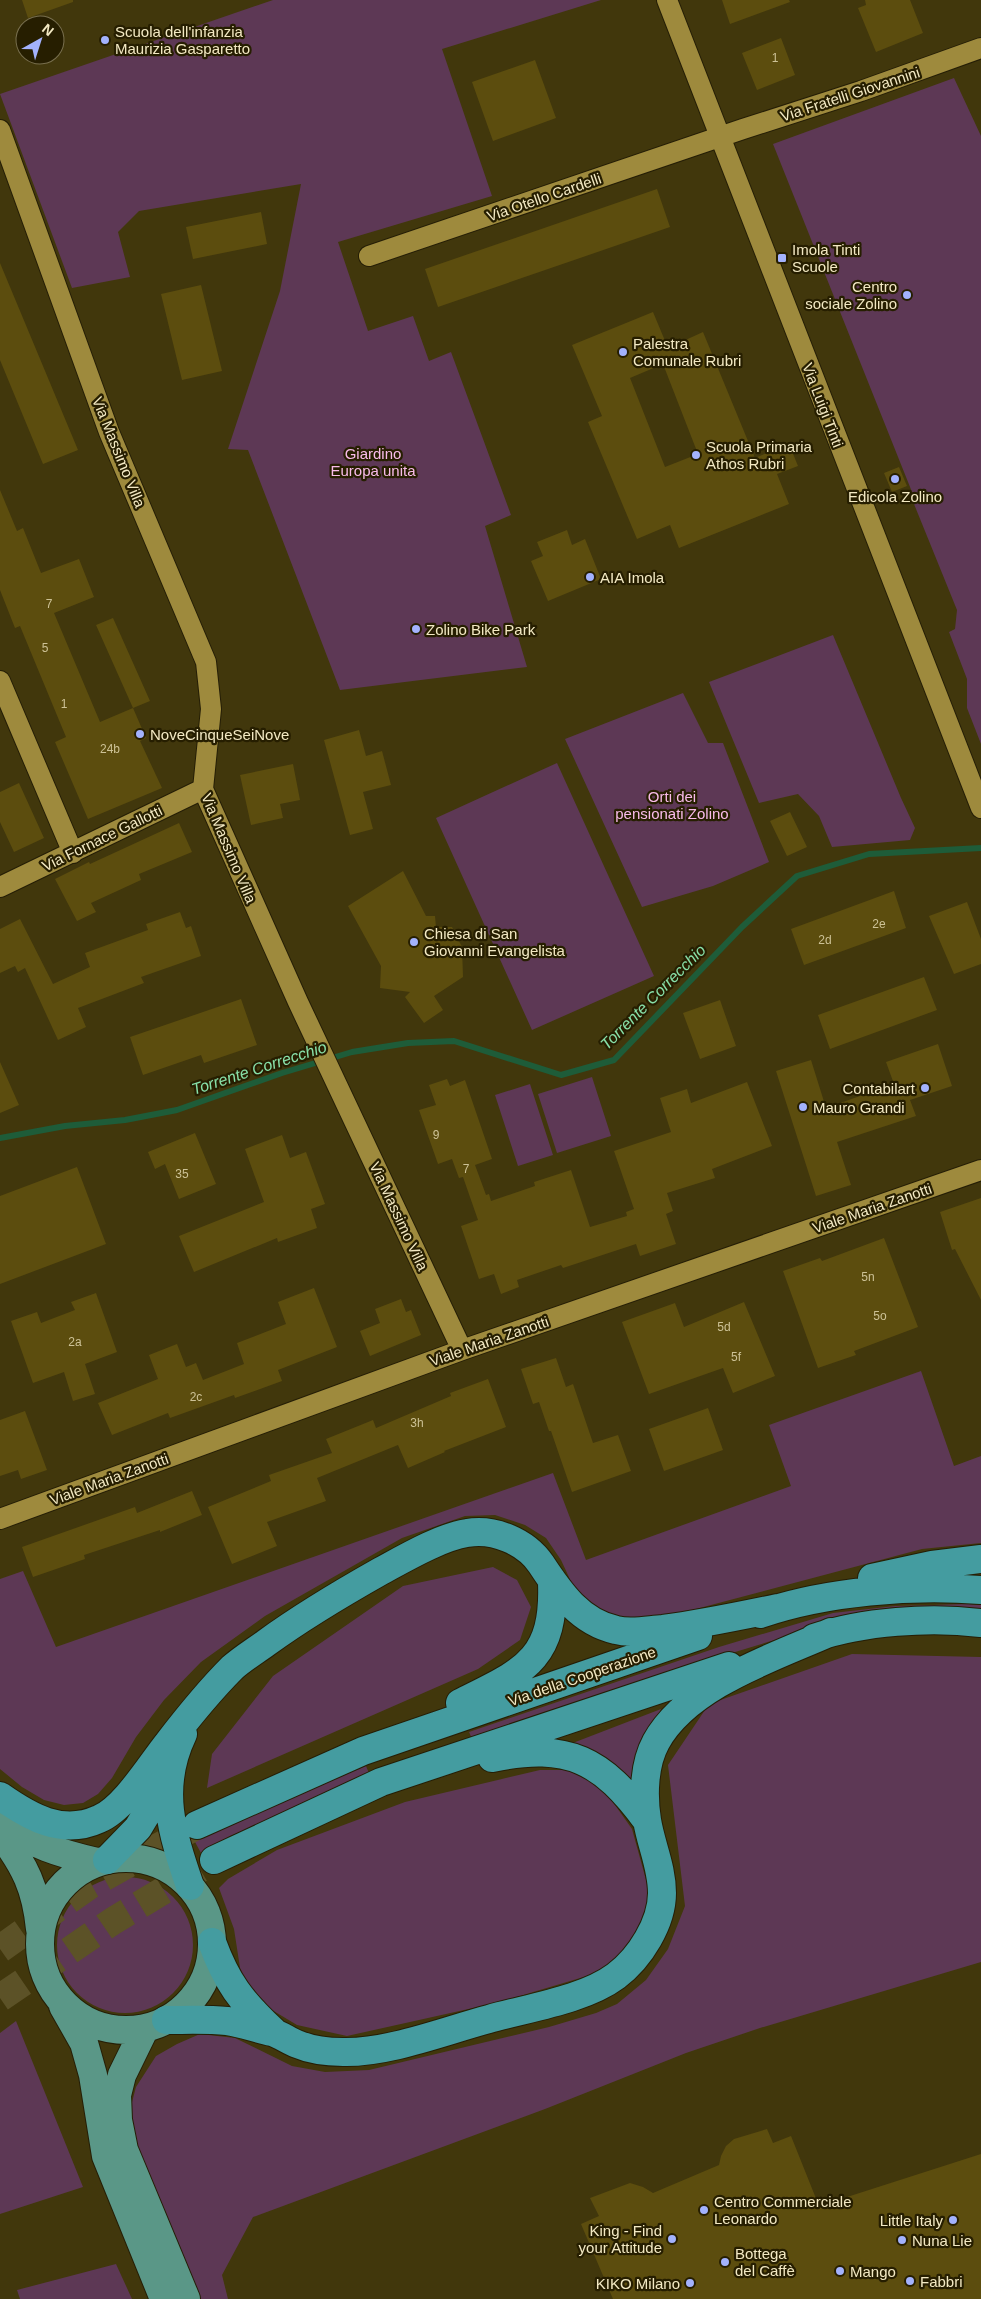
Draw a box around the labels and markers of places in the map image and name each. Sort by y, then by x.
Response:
place label: Scuola dell'infanzia Maurizia Gasparetto [115,23,250,57]
marker: Scuola dell'infanzia Maurizia Gasparetto [99,34,111,46]
place label: Imola Tinti Scuole [792,241,860,275]
marker: Imola Tinti Scuole [776,252,788,264]
place label: Centro sociale Zolino [805,278,897,312]
marker: Centro sociale Zolino [901,289,913,301]
place label: Palestra Comunale Rubri [633,335,741,369]
marker: Palestra Comunale Rubri [617,346,629,358]
place label: Scuola Primaria Athos Rubri [706,438,813,472]
marker: Scuola Primaria Athos Rubri [690,449,702,461]
marker: Edicola Zolino [889,473,901,485]
place label: Edicola Zolino [848,488,942,505]
place label: AIA Imola [600,569,665,586]
marker: AIA Imola [584,571,596,583]
place label: Zolino Bike Park [426,621,536,638]
marker: Zolino Bike Park [410,623,422,635]
place label: NoveCinqueSeiNove [150,726,289,743]
marker: NoveCinqueSeiNove [134,728,146,740]
place label: Chiesa di San Giovanni Evangelista [424,925,566,959]
marker: Chiesa di San Giovanni Evangelista [408,936,420,948]
place label: Contabilart [842,1080,916,1097]
marker: Contabilart [919,1082,931,1094]
place label: Mauro Grandi [813,1099,905,1116]
marker: Mauro Grandi [797,1101,809,1113]
place label: Centro Commerciale Leonardo [714,2193,852,2227]
marker: Centro Commerciale Leonardo [698,2204,710,2216]
place label: Little Italy [880,2212,943,2229]
marker: Little Italy [947,2214,959,2226]
place label: King - Find your Attitude [579,2222,662,2256]
place label: Nuna Lie [912,2232,972,2249]
marker: King - Find your Attitude [666,2233,678,2245]
marker: Nuna Lie [896,2234,908,2246]
place label: Bottega del Caffè [735,2245,795,2279]
marker: Bottega del Caffè [719,2256,731,2268]
place label: Mango [850,2263,896,2280]
marker: Mango [834,2265,846,2277]
place label: Fabbri [920,2273,963,2290]
place label: KIKO Milano [596,2275,680,2292]
marker: Fabbri [904,2275,916,2287]
marker: KIKO Milano [684,2277,696,2289]

